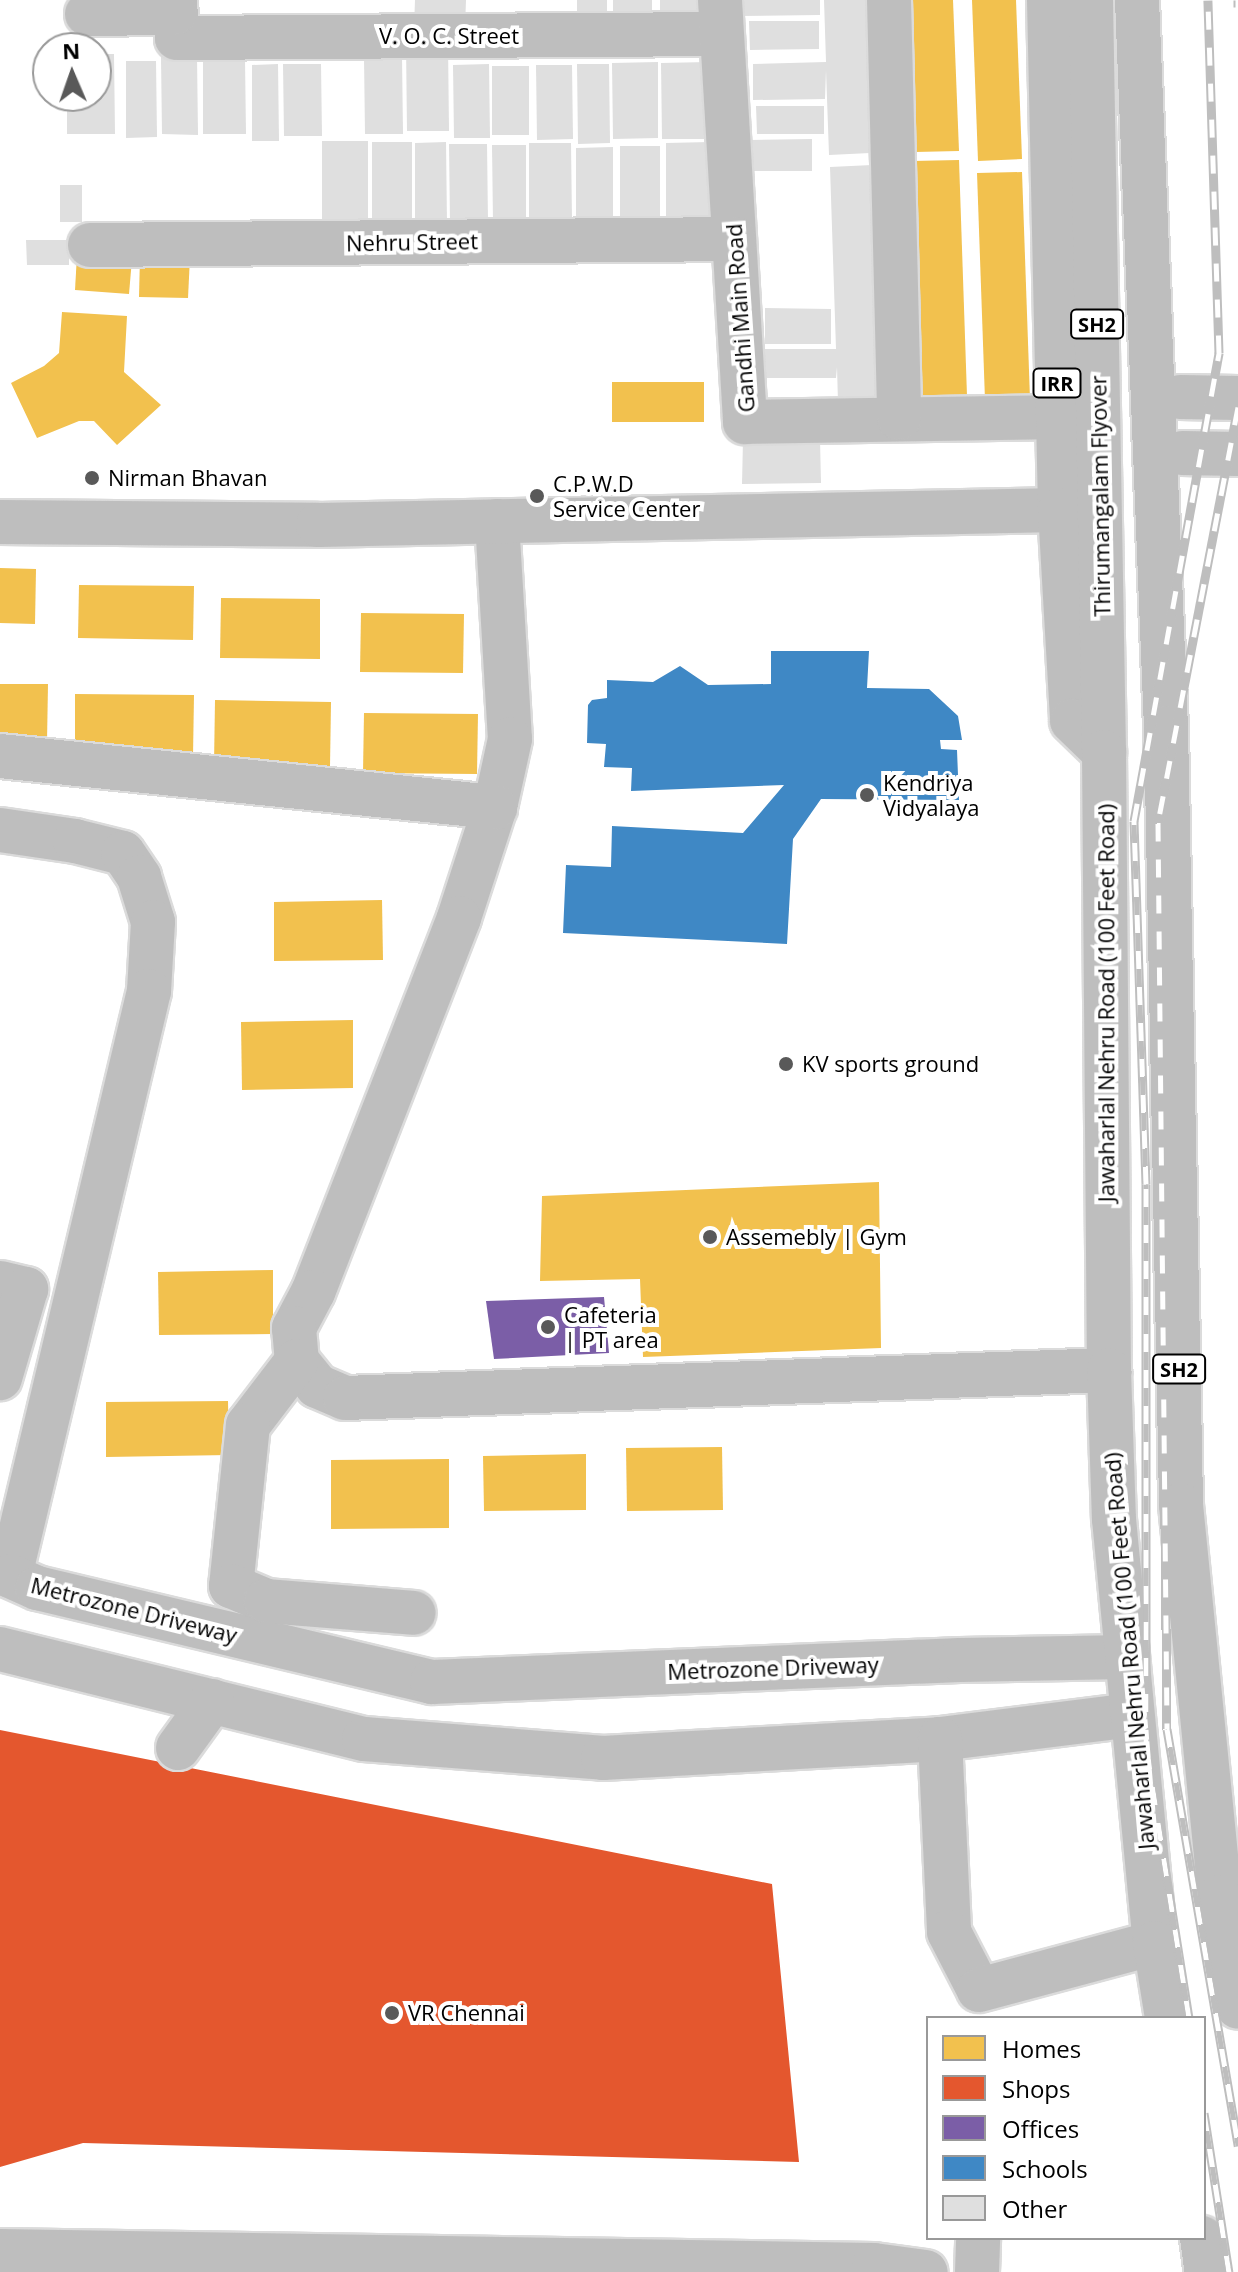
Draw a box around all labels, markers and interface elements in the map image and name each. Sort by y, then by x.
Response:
street label: V. O. C. Street [379,23,519,49]
north arrow [32,32,112,112]
text: N [62,35,81,65]
street label: Gandhi Main Road [720,223,760,413]
street label: Nehru Street [346,228,478,256]
road number: SH2 [1069,308,1125,340]
road number: IRR [1031,367,1083,399]
street label: Thirumangalam Flyover [1085,375,1115,617]
place label: Nirman Bhavan [108,465,268,491]
marker: Nirman Bhavan [83,469,101,487]
place label: C.P.W.D Service Center [553,470,700,522]
marker: C.P.W.D Service Center [528,487,546,505]
place label: Kendriya Vidyalaya [883,769,979,820]
marker: Kendriya Vidyalaya [858,786,876,804]
street label: Jawaharlal Nehru Road (100 Feet Road) [1093,804,1119,1202]
place label: KV sports ground [802,1051,979,1077]
marker: KV sports ground [777,1055,795,1073]
place label: Assemebly | Gym [726,1224,907,1250]
marker: Assemebly | Gym [701,1228,719,1246]
place label: Cafeteria | PT area [564,1301,659,1352]
marker: Cafeteria | PT area [539,1318,557,1336]
road number: SH2 [1151,1353,1207,1385]
street label: Jawaharlal Nehru Road (100 Feet Road) [1098,1451,1160,1851]
street label: Metrozone Driveway [28,1572,240,1648]
street label: Metrozone Driveway [667,1651,879,1685]
place label: VR Chennai [408,2000,525,2026]
marker: VR Chennai [383,2004,401,2022]
legend [926,2016,1206,2240]
text: Homes [1002,2032,1081,2065]
text: Shops [1002,2072,1070,2105]
text: Offices [1002,2112,1079,2145]
text: Schools [1002,2152,1088,2185]
text: Other [1002,2192,1067,2225]

